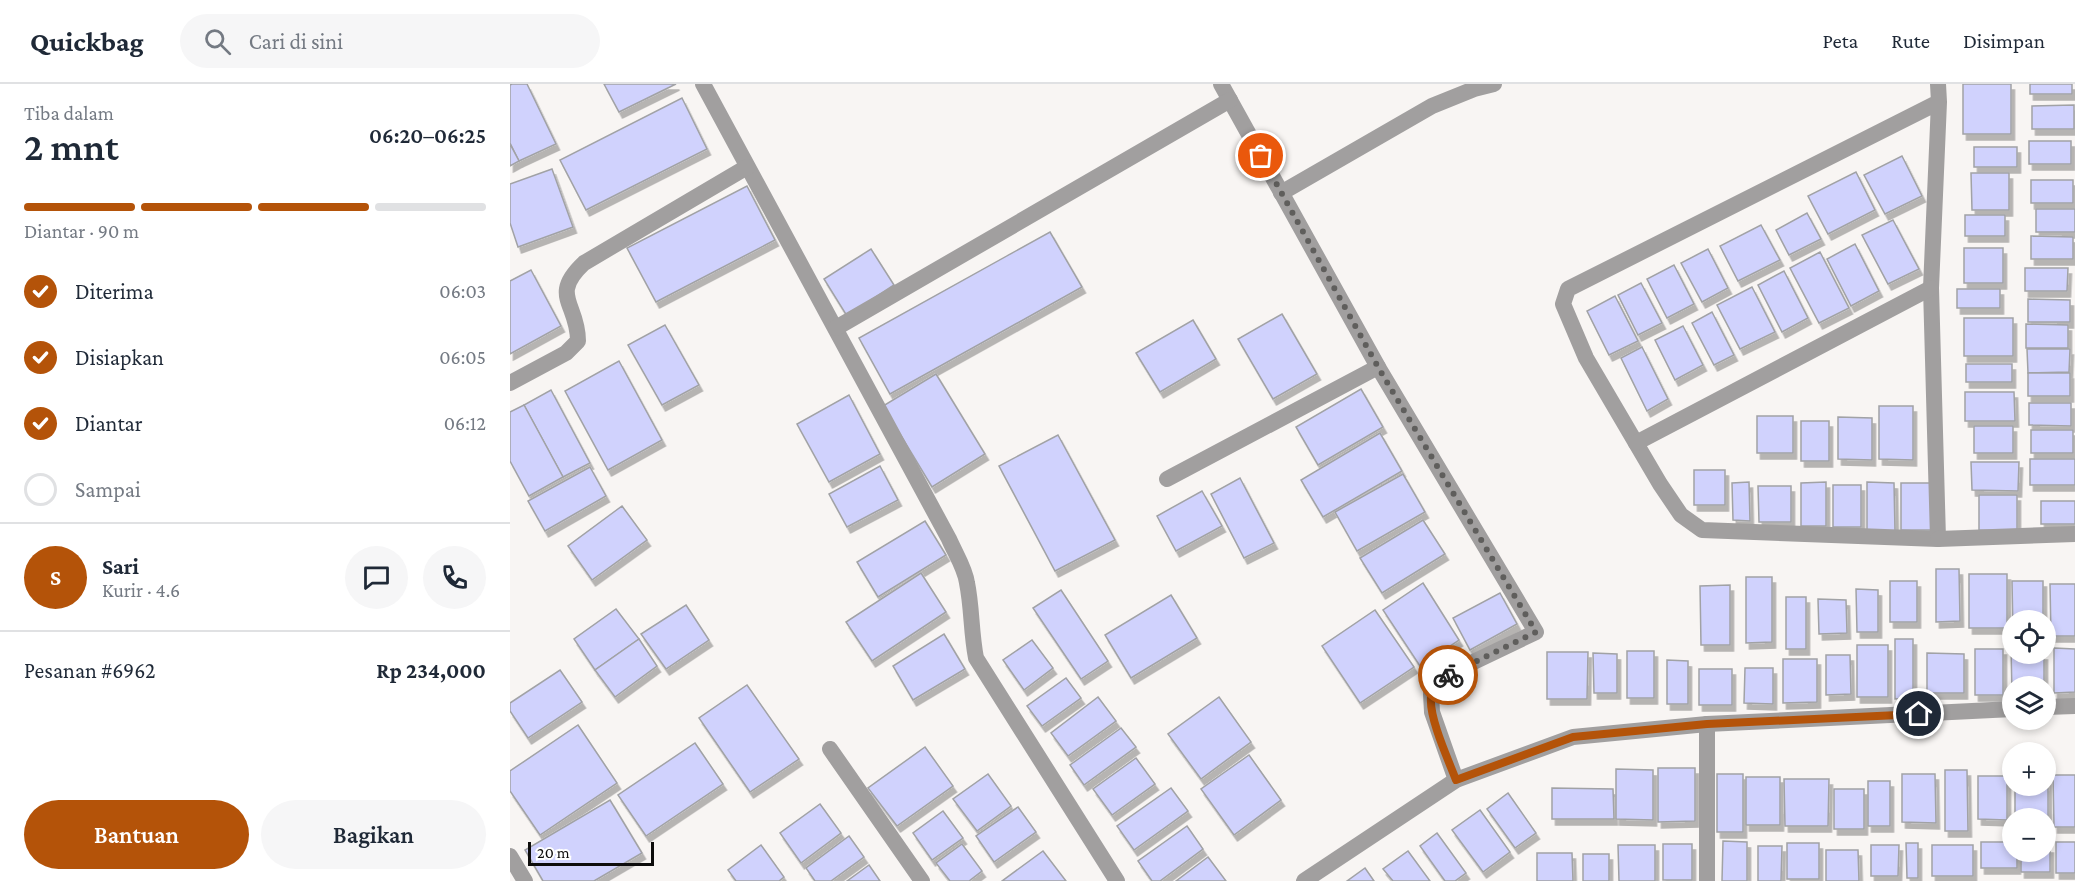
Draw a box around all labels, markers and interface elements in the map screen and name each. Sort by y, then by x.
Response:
search box [180,14,600,68]
icon: search [201,25,234,58]
text: Quickbag [30,26,144,57]
text: Cari di sini [249,29,343,54]
text: Peta [1822,29,1858,53]
text: Rute [1891,29,1930,53]
text: Disimpan [1963,29,2045,53]
text: Tiba dalam [24,102,114,124]
text: 06:20–06:25 [369,123,486,148]
text: 2 mnt [24,125,119,168]
pin [1235,130,1286,181]
icon: bag [1244,139,1277,172]
text: Diantar · 90 m [24,220,139,242]
icon: check [24,275,57,308]
text: Diterima [75,279,154,304]
text: 06:03 [439,280,486,302]
icon: check [24,341,57,374]
text: Disiapkan [75,345,164,370]
text: 06:05 [439,346,486,368]
icon: check [24,407,57,440]
text: Diantar [75,411,143,436]
text: 06:12 [444,412,486,434]
text: Sampai [75,477,141,502]
button: chat [345,546,408,609]
button: phone [423,546,486,609]
text: Sari [102,554,139,579]
text: S [50,565,61,590]
text: Kurir · 4.6 [102,579,180,601]
map controls [2002,610,2056,862]
button: locate [2002,610,2056,664]
courier [1418,645,1478,705]
text: Pesanan #6962 [24,658,155,683]
text: Rp 234,000 [376,658,486,683]
icon: bike [1432,659,1465,692]
button: layers [2002,676,2056,730]
pin [1893,688,1944,739]
icon: home [1902,697,1935,730]
button: + [2002,742,2056,796]
button: Bantuan [24,800,249,869]
button: Bagikan [261,800,486,869]
button: − [2002,808,2056,862]
scale bar [528,839,654,866]
text: 20 m [537,844,570,861]

